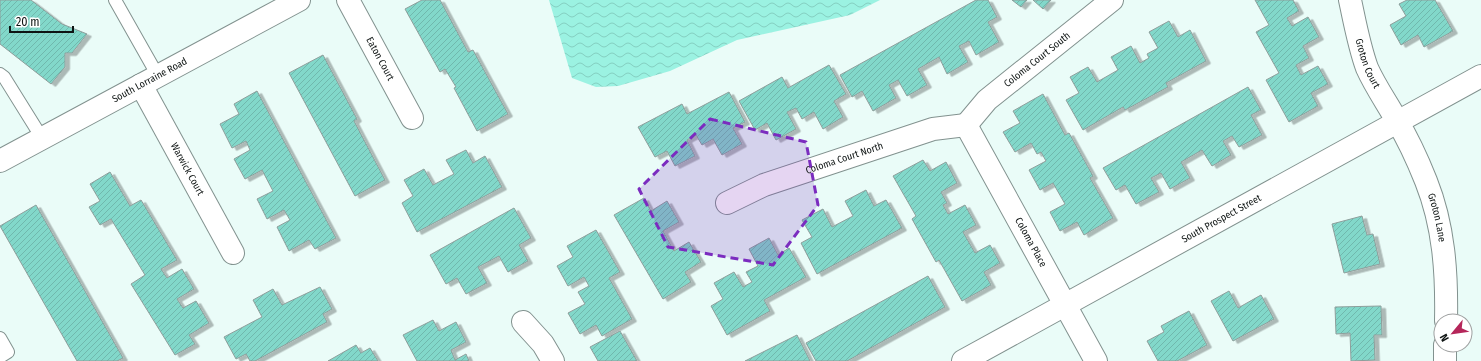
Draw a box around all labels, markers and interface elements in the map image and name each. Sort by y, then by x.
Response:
scale bar [10,8,73,34]
text: 20 m [16,15,40,29]
street label: Coloma Court South [1002,30,1073,90]
street label: Eaton Court [363,35,397,83]
street label: Groton Court [1353,37,1383,91]
street label: South Lorraine Road [110,55,189,105]
street label: Coloma Court North [804,140,885,177]
street label: Warwick Court [168,141,207,198]
street label: South Prospect Street [1180,192,1264,246]
street label: Groton Lane [1425,192,1448,243]
street label: Coloma Place [1012,216,1049,269]
north arrow [1433,313,1473,353]
text: N [1437,332,1452,344]

